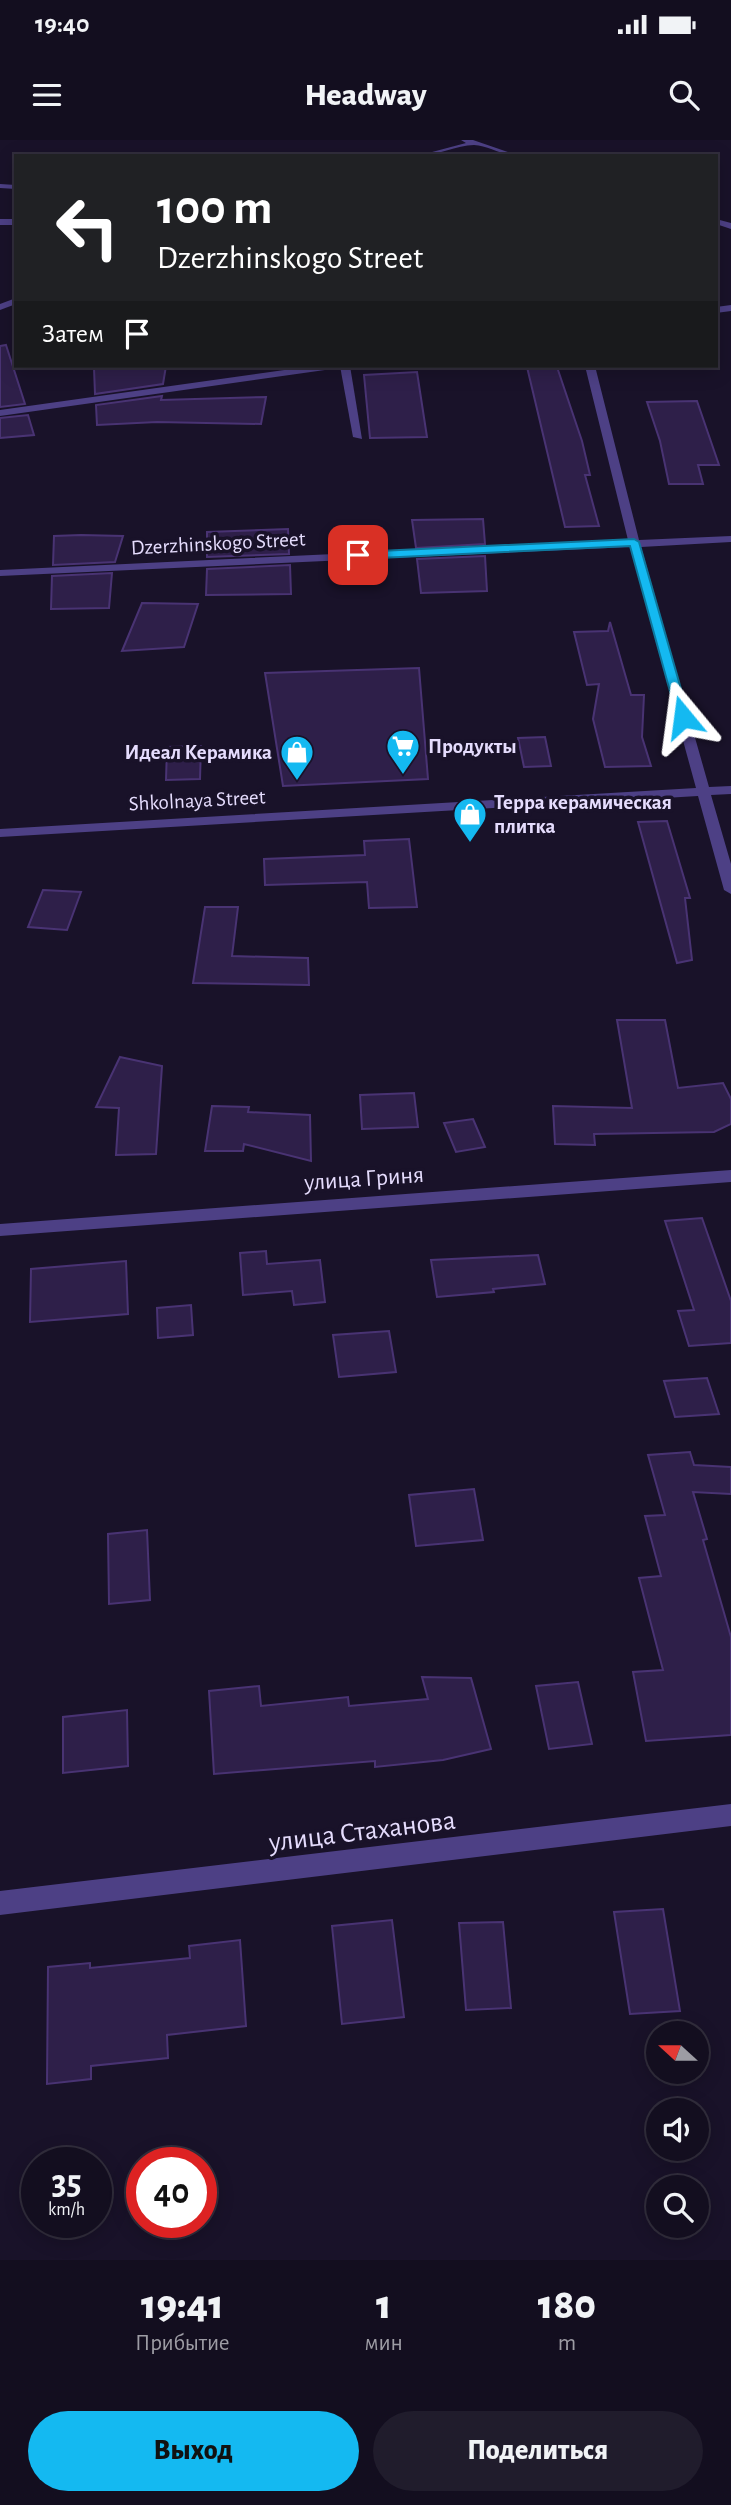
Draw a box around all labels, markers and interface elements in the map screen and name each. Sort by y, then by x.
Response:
text: 19:40 [35,11,90,37]
icon: menu [28,76,66,114]
icon: search [665,76,703,114]
text: Headway [304,79,427,111]
icon: left [42,182,133,273]
text: 100 m [157,184,273,233]
text: Dzerzhinskogo Street [157,242,423,274]
icon: arrive [118,315,156,353]
text: Затем [42,321,104,347]
pin [328,525,388,585]
street label: Dzerzhinskogo Street [130,528,306,559]
icon: arrive [339,536,377,574]
position arrow [646,680,720,754]
supermarket icon: Продукты [384,727,422,776]
shop icon: Идеал Керамика [278,733,316,782]
place label: Продукты [428,736,517,757]
place label: Идеал Керамика [124,742,272,763]
street label: Shkolnaya Street [128,786,266,815]
place label: Терра керамическая плитка [494,792,672,837]
shop icon: Терра керамическая плитка [451,795,489,844]
street label: улица Гриня [302,1163,425,1195]
street label: улица Стаханова [266,1807,457,1857]
north arrow [646,2021,709,2084]
map controls [646,2021,709,2238]
button: sound [646,2098,709,2161]
speed limit sign: 40 [126,2147,217,2238]
text: 35 [51,2166,82,2201]
button: search [646,2175,709,2238]
text: km/h [48,2201,85,2219]
text: 19:41 [141,2284,224,2326]
text: 1 [376,2284,391,2326]
text: 180 [538,2284,596,2326]
text: Прибытие [135,2332,230,2355]
text: мин [365,2332,403,2355]
text: m [558,2332,576,2355]
button: Выход [28,2411,359,2491]
button: Поделиться [373,2411,703,2491]

